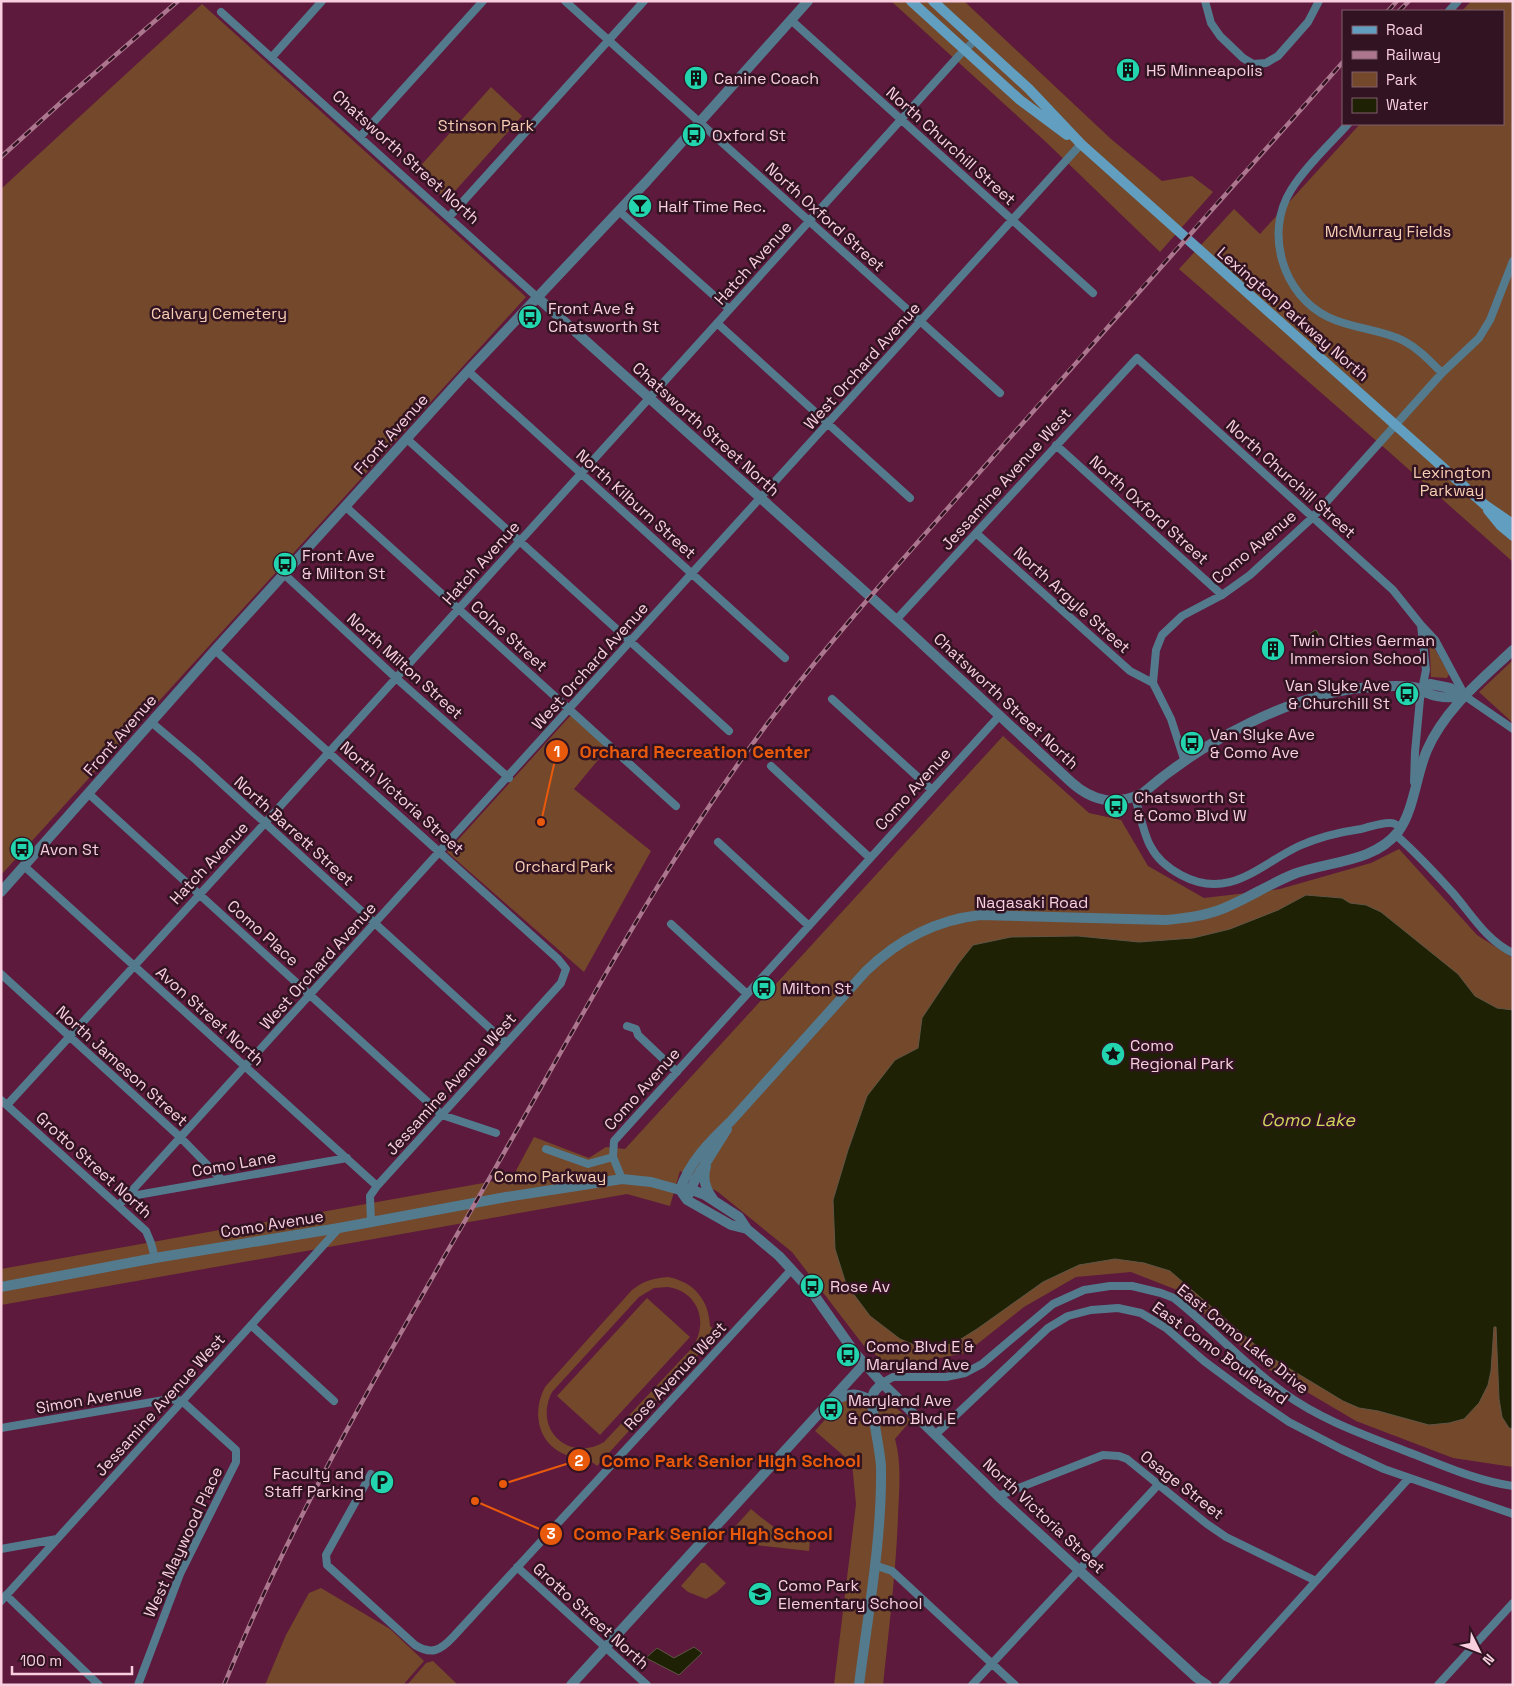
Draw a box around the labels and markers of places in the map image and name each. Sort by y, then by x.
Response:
building icon: H5 Minneapolis [1115,57,1141,83]
place label: H5 Minneapolis [1146,60,1263,81]
building icon: Canine Coach [683,65,709,91]
place label: Canine Coach [714,68,819,89]
bus stop icon: Oxford St [681,122,707,148]
place label: Oxford St [712,125,786,146]
bar icon: Half Time Rec. [627,193,653,219]
place label: Half Time Rec. [658,196,766,217]
place label: Front Ave & Chatsworth St [548,298,659,337]
bus stop icon: Front Ave & Chatsworth St [517,304,543,330]
place label: Front Ave & Milton St [302,545,386,584]
bus stop icon: Front Ave & Milton St [272,551,298,577]
place label: Twin CIties German Immersion School [1290,630,1435,669]
building icon: Twin CIties German Immersion School [1260,636,1286,662]
place label: Van Slyke Ave & Churchill St [1285,675,1390,714]
bus stop icon: Van Slyke Ave & Churchill St [1394,681,1420,707]
place label: Van Slyke Ave & Como Ave [1210,724,1315,763]
bus stop icon: Van Slyke Ave & Como Ave [1179,730,1205,756]
callout: Orchard Recreation Center [545,735,821,768]
place label: Chatsworth St & Como Blvd W [1134,787,1247,826]
bus stop icon: Chatsworth St & Como Blvd W [1103,793,1129,819]
bus stop icon: Avon St [9,836,35,862]
place label: Avon St [40,839,99,860]
bus stop icon: Milton St [751,975,777,1001]
place label: Milton St [782,978,852,999]
place label: Como Regional Park [1130,1035,1234,1074]
place icon: Como Regional Park [1100,1041,1126,1067]
bus stop icon: Rose Av [799,1273,825,1299]
place label: Rose Av [830,1276,891,1297]
place label: Como Blvd E & Maryland Ave [866,1336,974,1375]
bus stop icon: Como Blvd E & Maryland Ave [835,1342,861,1368]
place label: Maryland Ave & Como Blvd E [848,1390,956,1429]
bus stop icon: Maryland Ave & Como Blvd E [818,1396,844,1422]
callout: Como Park Senior High School [567,1444,871,1477]
place label: Faculty and Staff Parking [265,1463,364,1502]
parking icon: Faculty and Staff Parking [369,1469,395,1495]
callout: Como Park Senior HIgh School [539,1517,843,1550]
place label: Como Park Elementary School [778,1575,923,1614]
school or university icon: Como Park Elementary School [747,1581,773,1607]

